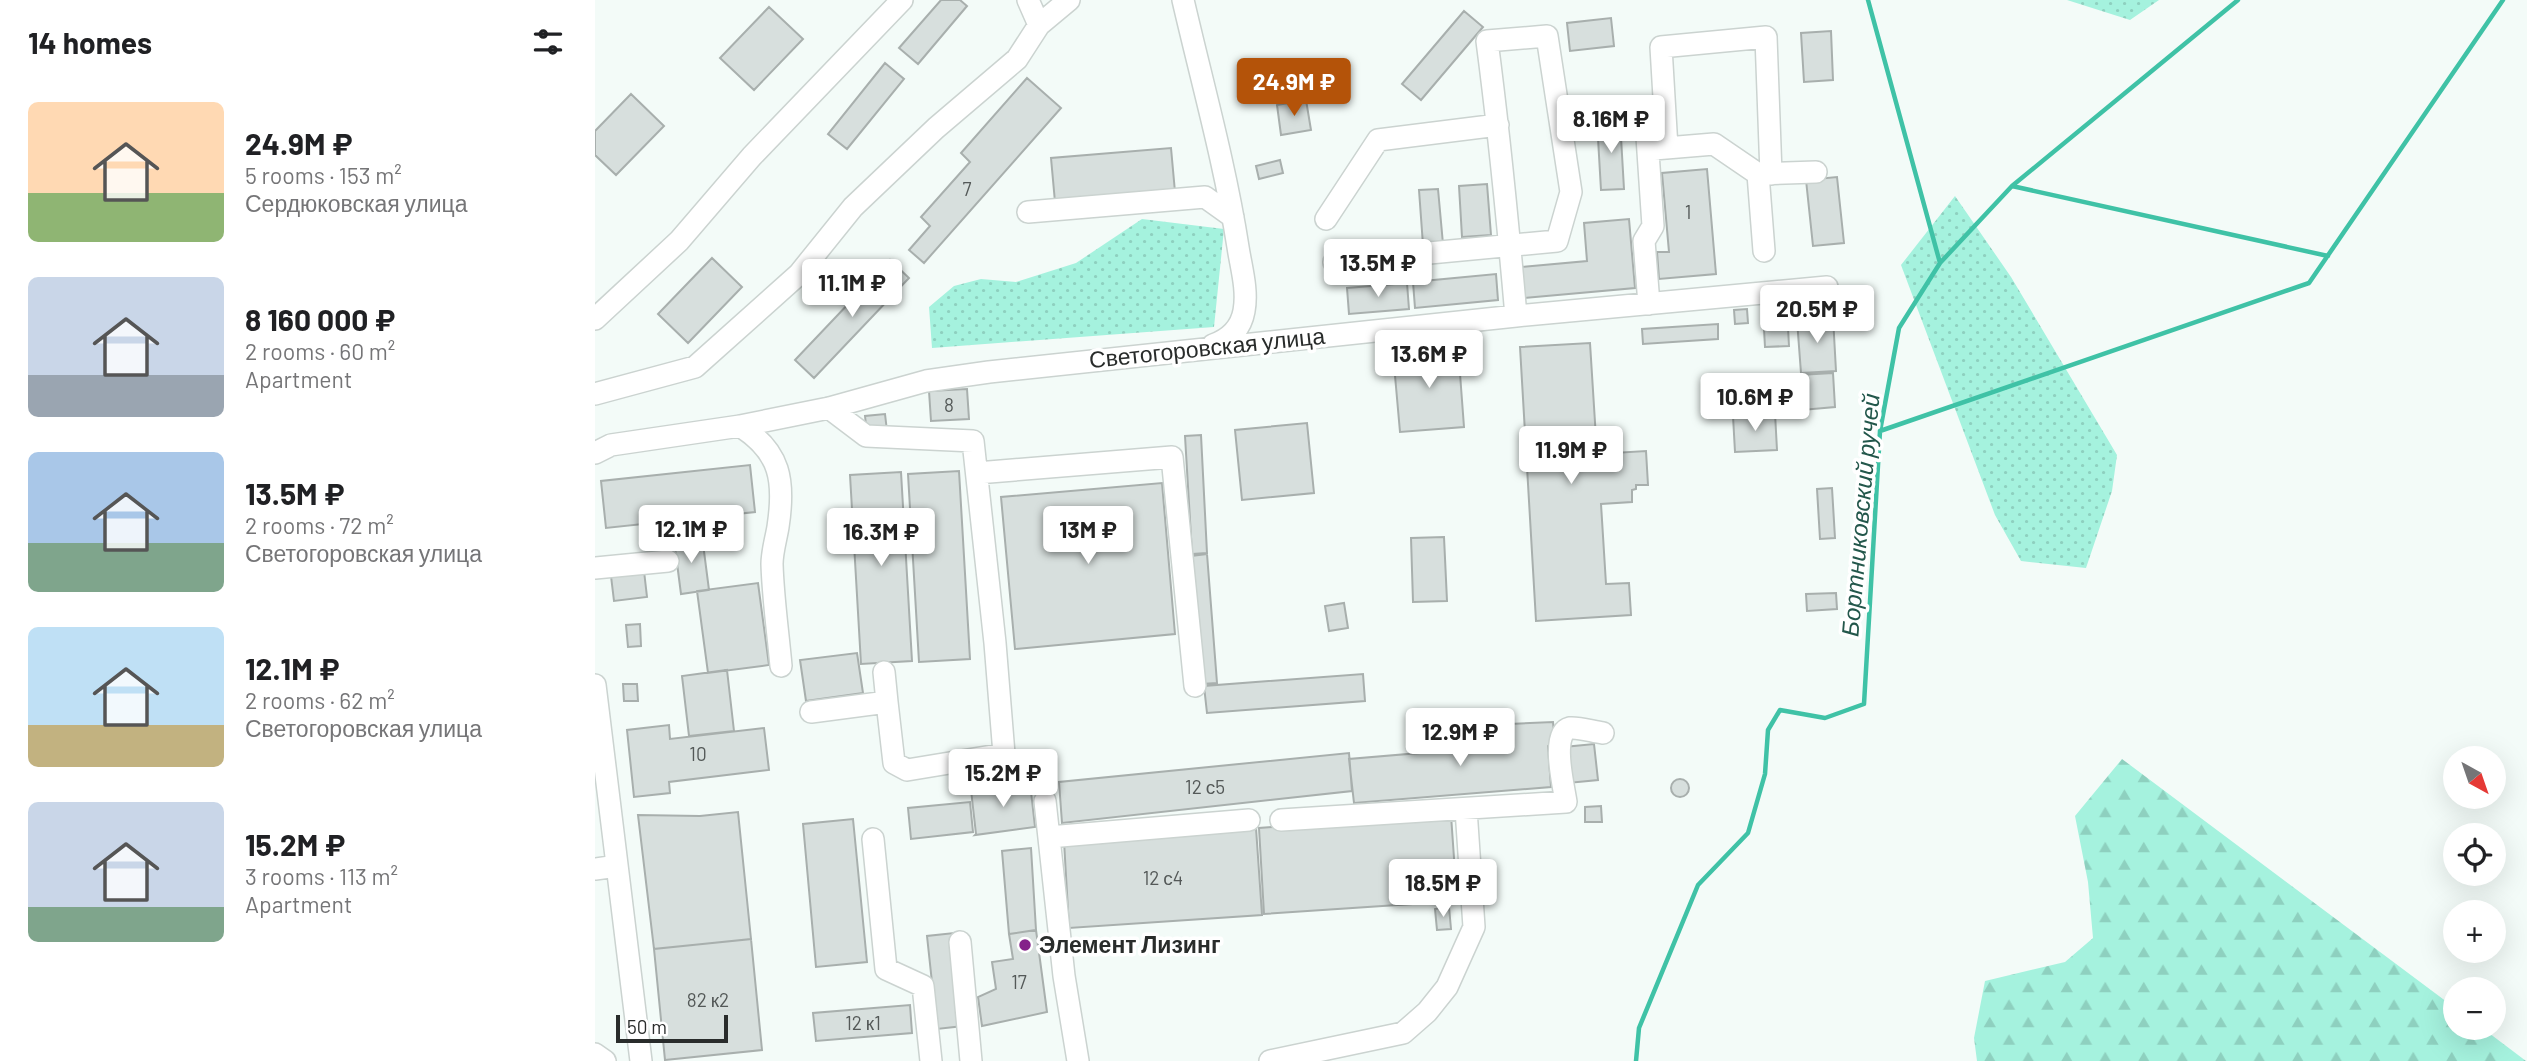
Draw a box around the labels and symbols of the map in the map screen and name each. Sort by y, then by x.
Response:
pin: 24.9M ₽ [1229,58,1359,118]
pin: 8.16M ₽ [1546,96,1676,155]
house number: 7 [963,177,972,200]
house number: 1 [1685,200,1691,223]
pin: 13.5M ₽ [1313,240,1443,299]
pin: 11.1M ₽ [787,260,917,319]
pin: 20.5M ₽ [1752,286,1882,345]
street label: Светогоровская улица [1088,321,1326,373]
pin: 13.6M ₽ [1364,330,1494,390]
pin: 10.6M ₽ [1690,374,1820,433]
water label: Бортниковский ручей [1834,392,1885,638]
house number: 8 [944,393,954,416]
pin: 11.9M ₽ [1506,426,1636,486]
pin: 12.1M ₽ [626,505,756,565]
pin: 13M ₽ [1039,506,1137,566]
pin: 16.3M ₽ [816,508,946,568]
pin: 12.9M ₽ [1395,708,1525,768]
house number: 10 [689,742,707,765]
north arrow [2443,746,2506,808]
pin: 15.2M ₽ [938,750,1068,809]
house number: 12 с5 [1185,775,1225,798]
pin: 18.5M ₽ [1378,860,1508,919]
house number: 12 с4 [1143,866,1183,889]
place label: Элемент Лизинг [1039,930,1220,958]
marker: Элемент Лизинг [1017,937,1033,953]
house number: 17 [1011,970,1027,993]
house number: 82 к2 [687,988,729,1011]
house number: 12 к1 [845,1011,881,1034]
scale bar [616,1012,728,1044]

